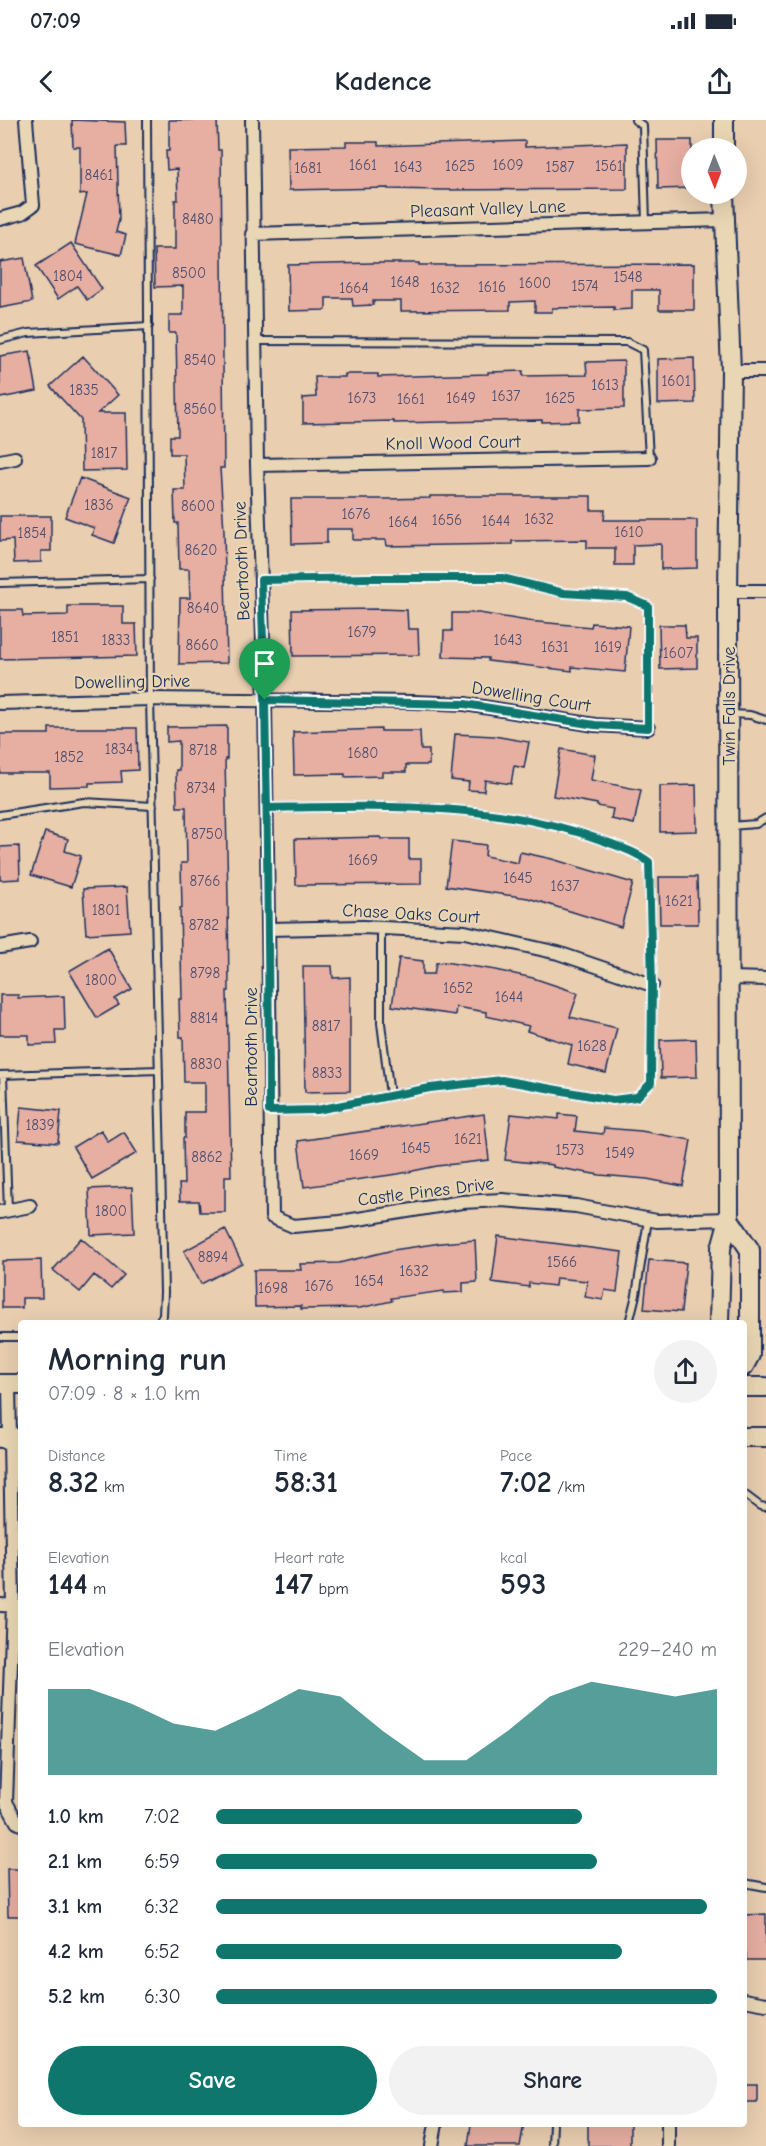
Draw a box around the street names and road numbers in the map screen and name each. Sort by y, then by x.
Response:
street label: Pleasant Valley Lane [410,196,566,222]
street label: Knoll Wood Court [385,431,522,455]
street label: Beartooth Drive [229,501,255,621]
street label: Twin Falls Drive [719,647,740,765]
street label: Dowelling Drive [74,670,190,694]
street label: Dowelling Court [470,677,593,717]
street label: Chase Oaks Court [342,900,481,928]
street label: Beartooth Drive [241,987,262,1107]
street label: Castle Pines Drive [357,1173,495,1211]

